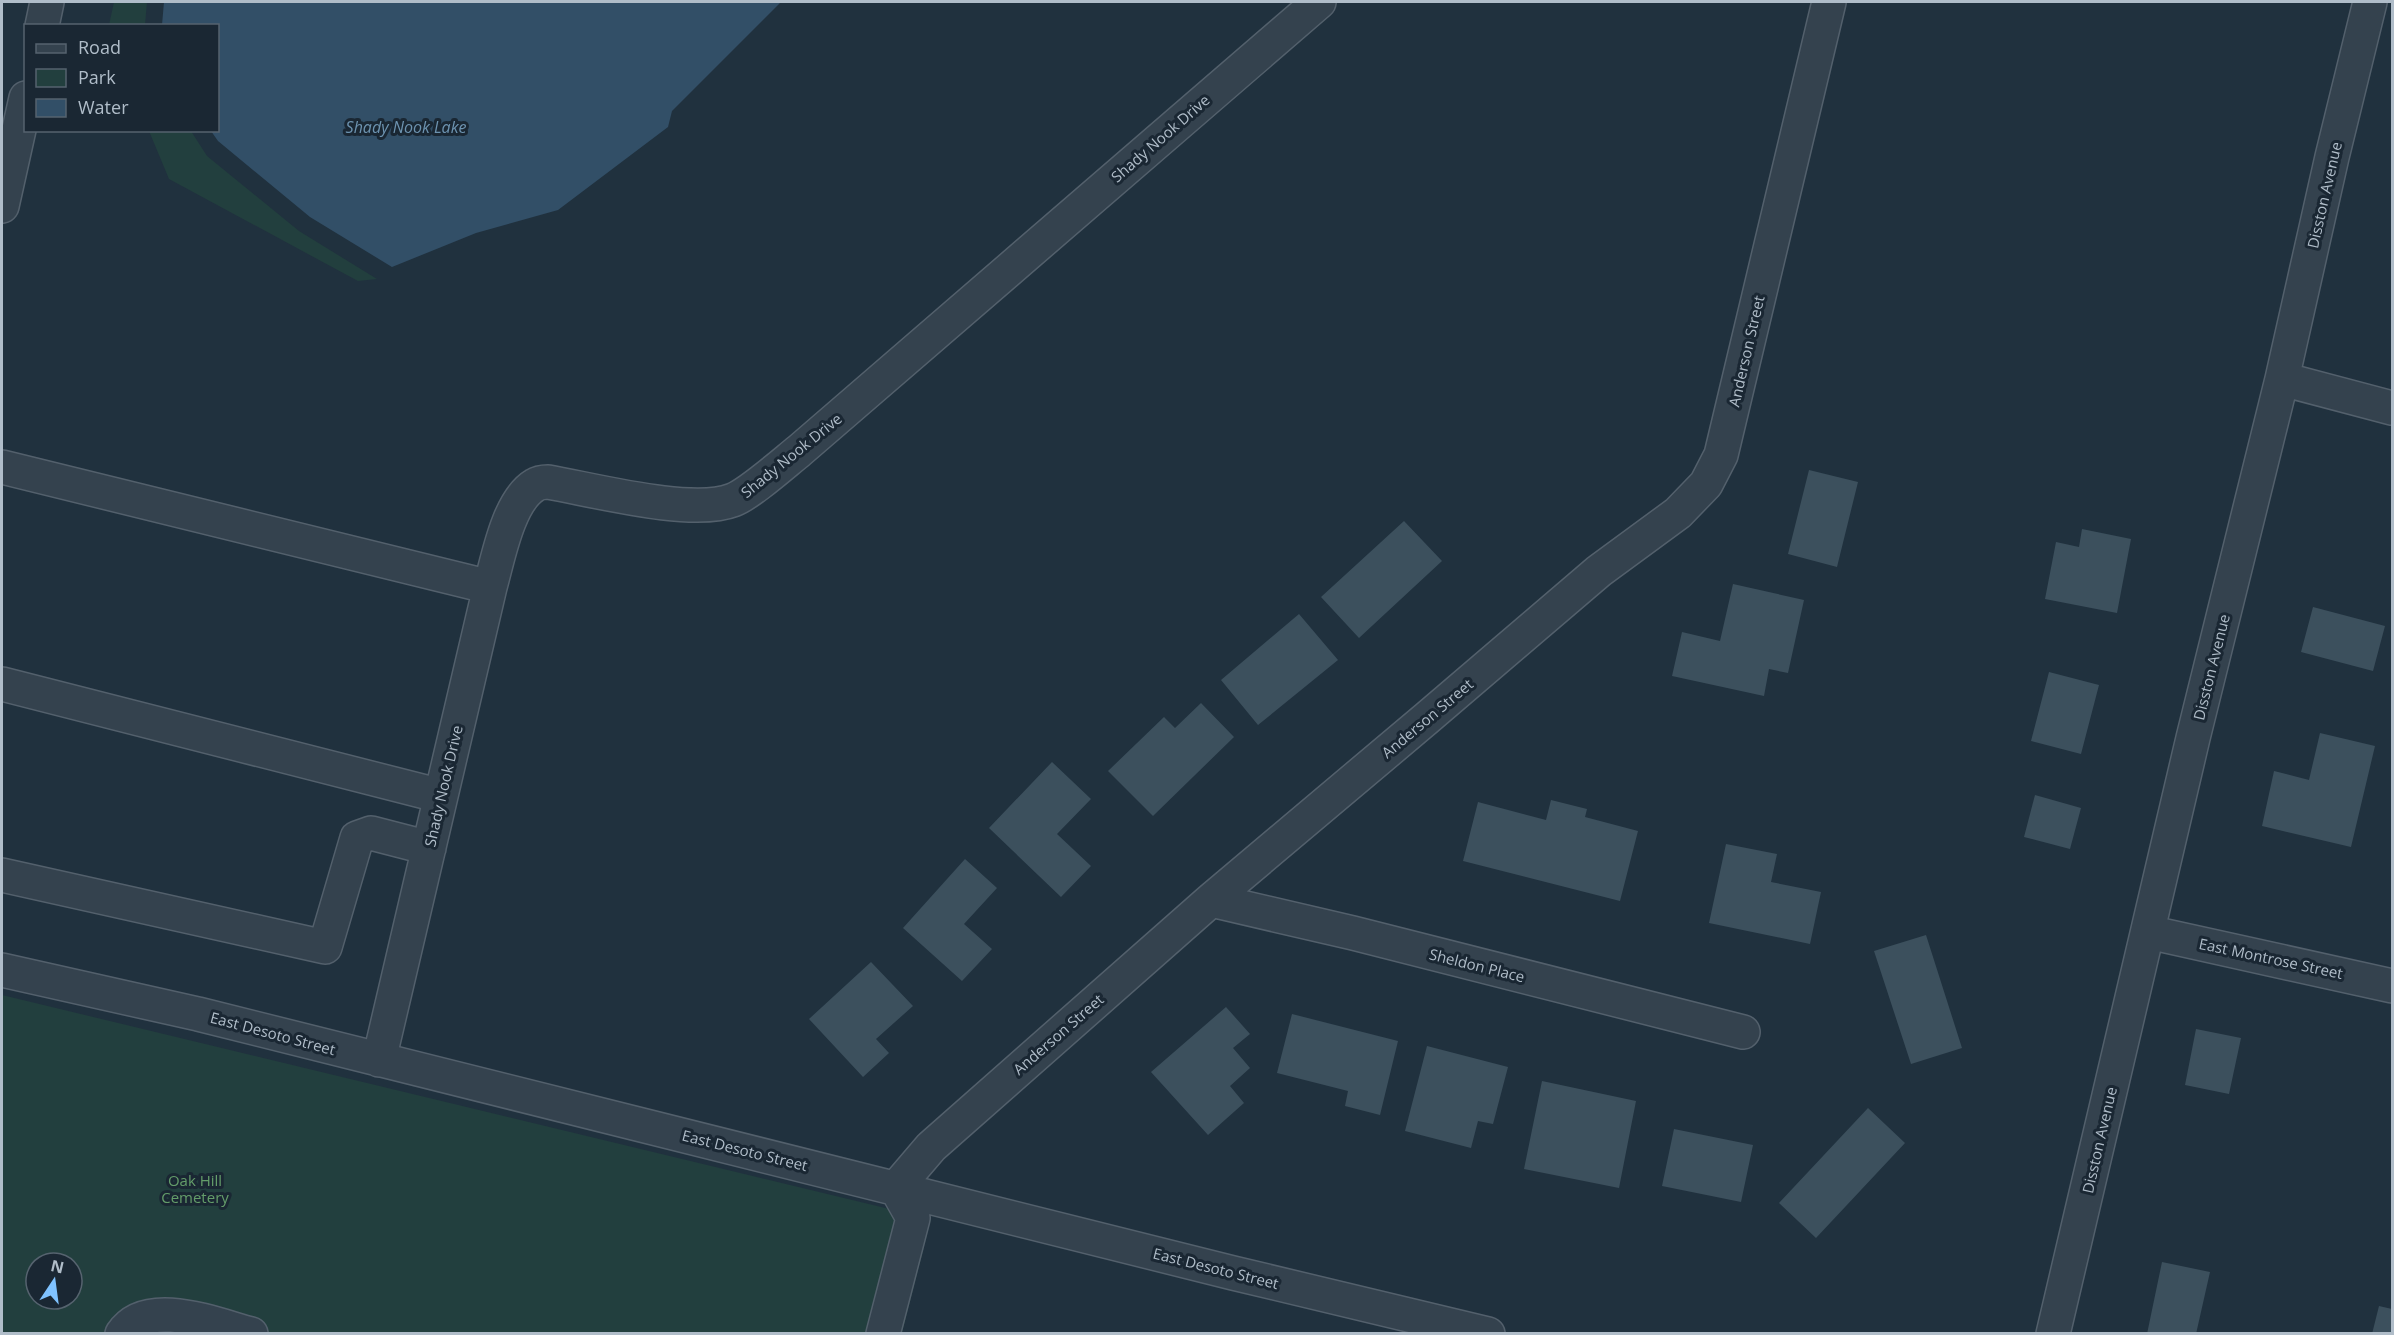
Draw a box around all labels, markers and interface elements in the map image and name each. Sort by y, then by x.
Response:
legend [24,24,219,132]
text: Road [78,35,121,59]
text: Park [78,65,116,89]
street label: Shady Nook Drive [1107,90,1213,186]
text: Water [78,95,129,119]
water label: Shady Nook Lake [346,116,466,138]
street label: Disston Avenue [2302,140,2346,250]
street label: Anderson Street [1723,293,1769,409]
street label: Shady Nook Drive [736,408,846,502]
street label: Disston Avenue [2188,612,2234,722]
street label: Anderson Street [1377,674,1477,762]
street label: Shady Nook Drive [419,723,467,849]
street label: East Montrose Street [2197,933,2345,983]
street label: Sheldon Place [1427,943,1527,987]
street label: Anderson Street [1009,989,1107,1079]
street label: East Desoto Street [208,1007,338,1059]
street label: Disston Avenue [2077,1085,2121,1195]
street label: East Desoto Street [680,1125,810,1175]
park label: Oak Hill Cemetery [161,1170,229,1207]
street label: East Desoto Street [1151,1243,1281,1293]
north arrow [24,1251,84,1311]
text: N [49,1254,66,1279]

